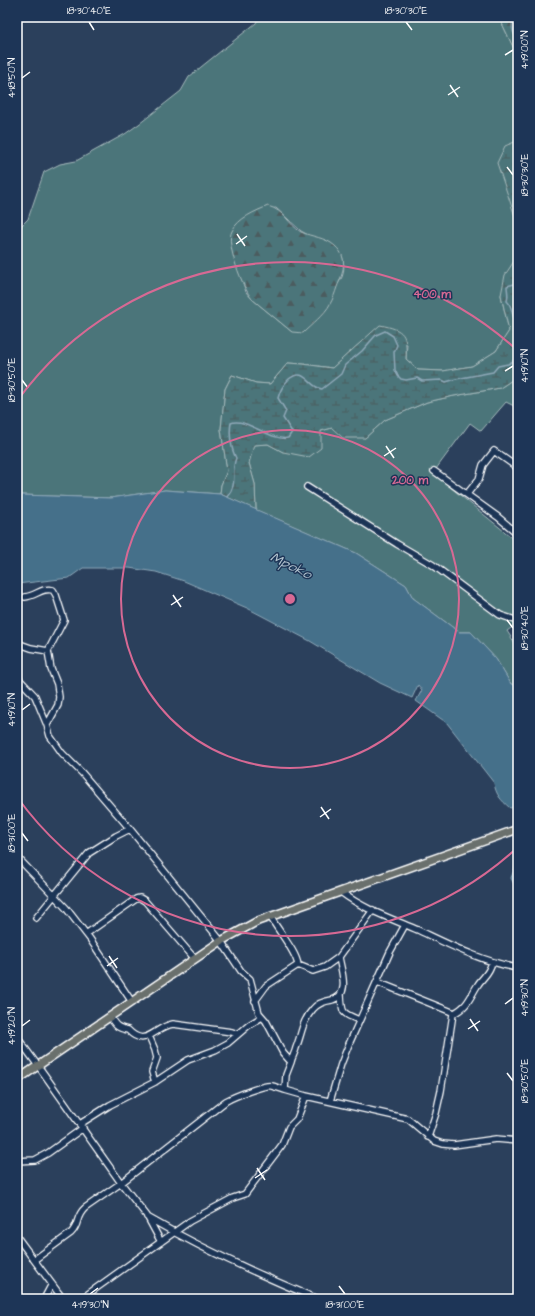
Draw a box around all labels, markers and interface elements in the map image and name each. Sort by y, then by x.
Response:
text: 18°30'40"E [67,4,111,18]
text: 18°30'30"E [385,4,427,18]
text: 4°19'00"N [518,31,532,69]
text: 4°18'50"N [5,58,19,98]
text: 18°30'30"E [518,154,532,196]
text: 400 m [413,286,451,303]
text: 4°19'10"N [518,349,532,383]
text: 18°30'50"E [5,358,19,402]
text: 200 m [391,472,429,489]
water label: Mpoko [267,547,316,585]
centre of rings [283,592,297,606]
text: 18°30'40"E [518,606,532,650]
text: 4°19'10"N [5,693,19,727]
text: 18°31'00"E [5,814,19,852]
text: 4°19'30"N [518,979,532,1017]
text: 4°19'20"N [5,1007,19,1045]
text: 18°30'50"E [518,1059,532,1103]
text: 4°19'30"N [71,1298,109,1312]
text: 18°31'00"E [326,1298,365,1312]

